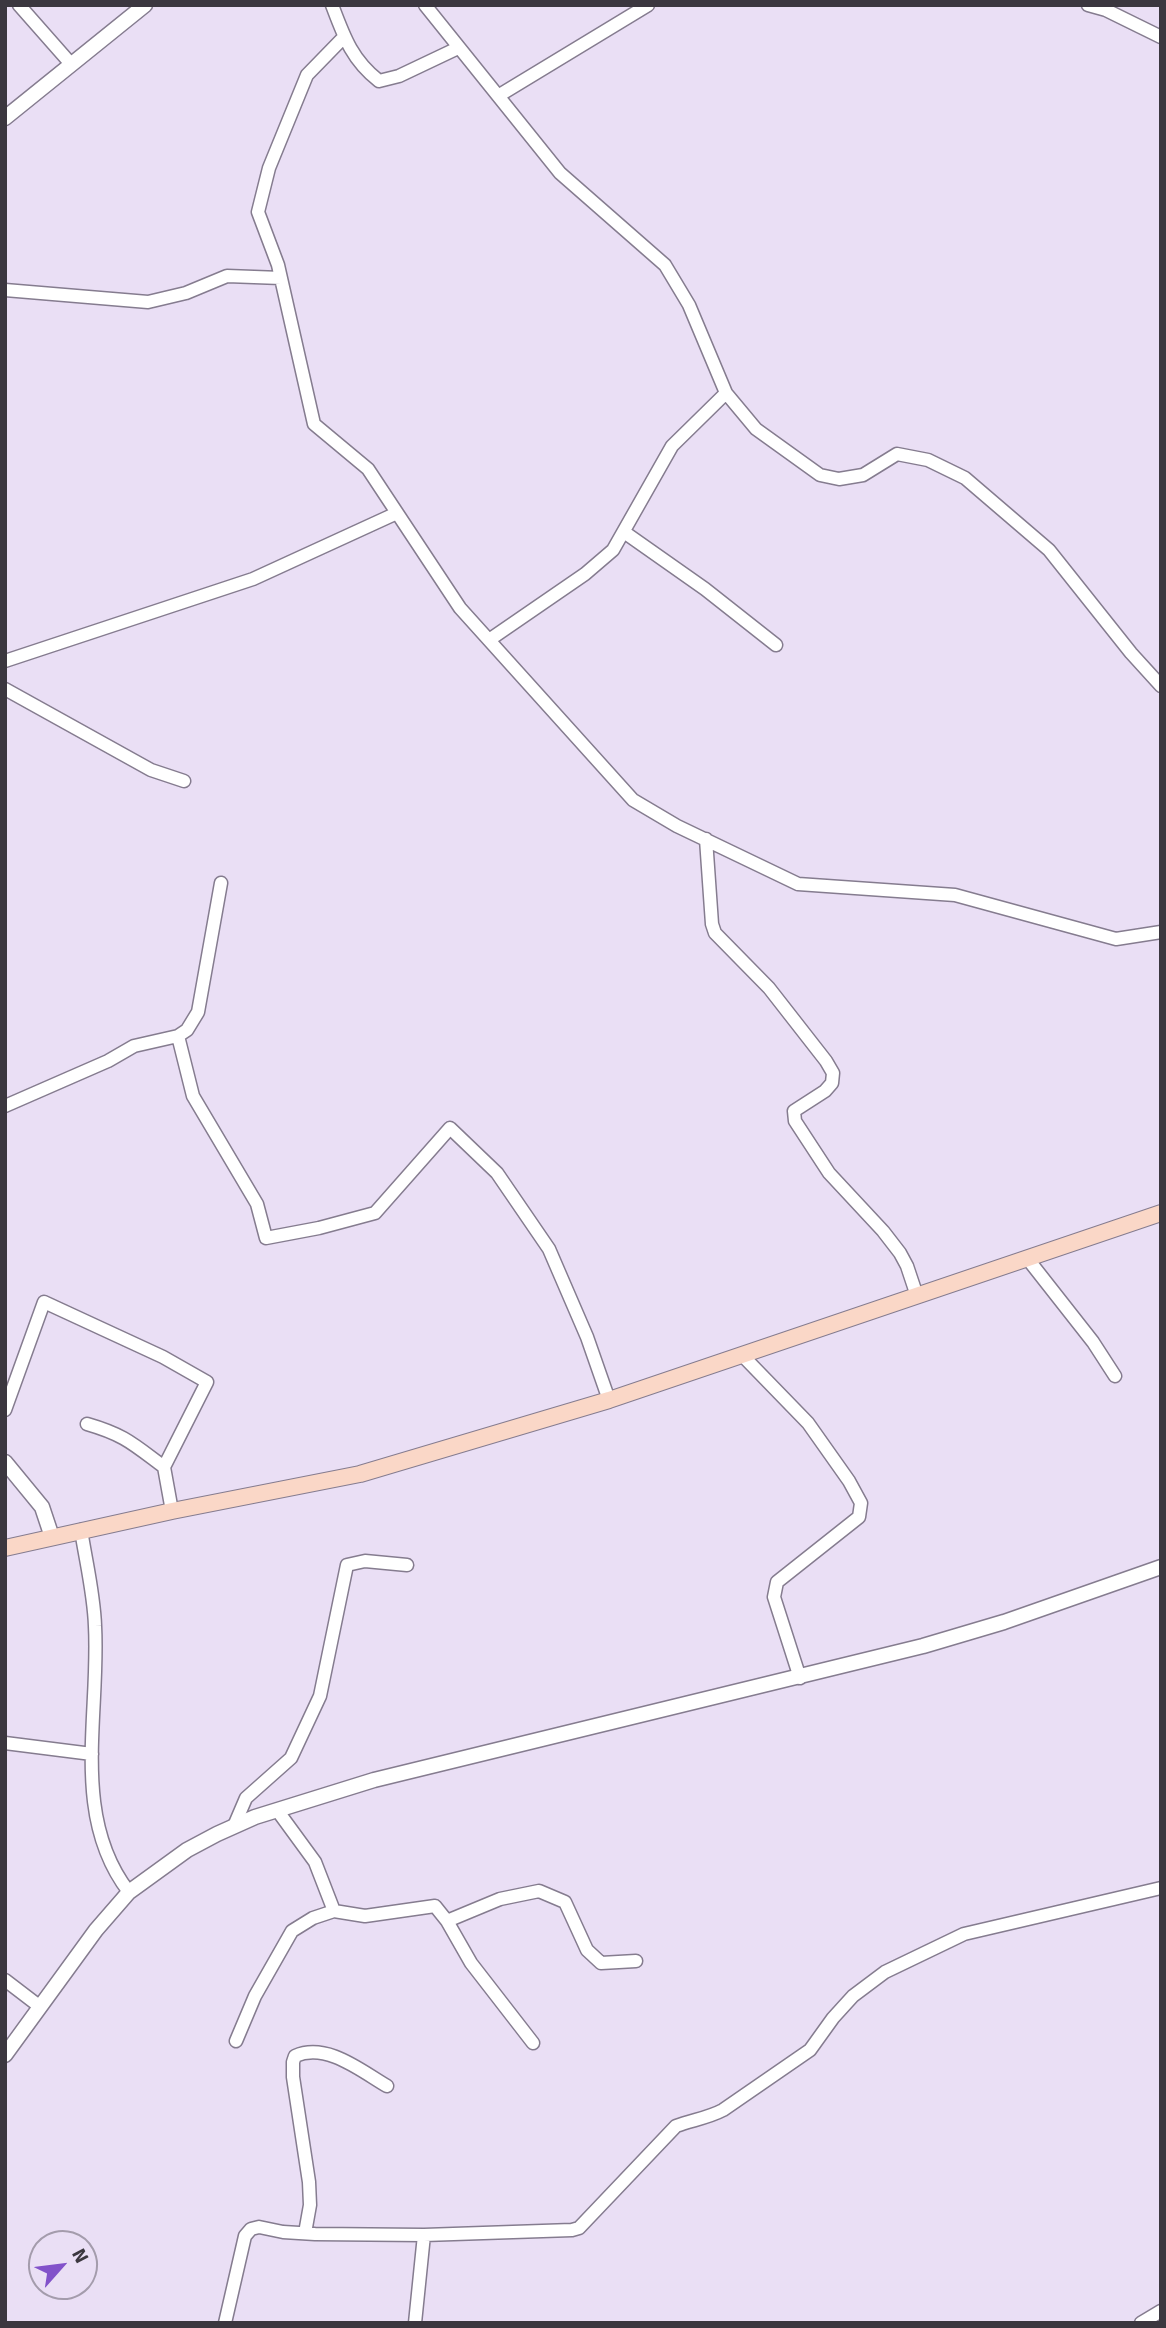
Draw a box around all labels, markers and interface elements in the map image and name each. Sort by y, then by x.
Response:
north arrow [28,2230,98,2300]
text: N [66,2245,93,2268]

